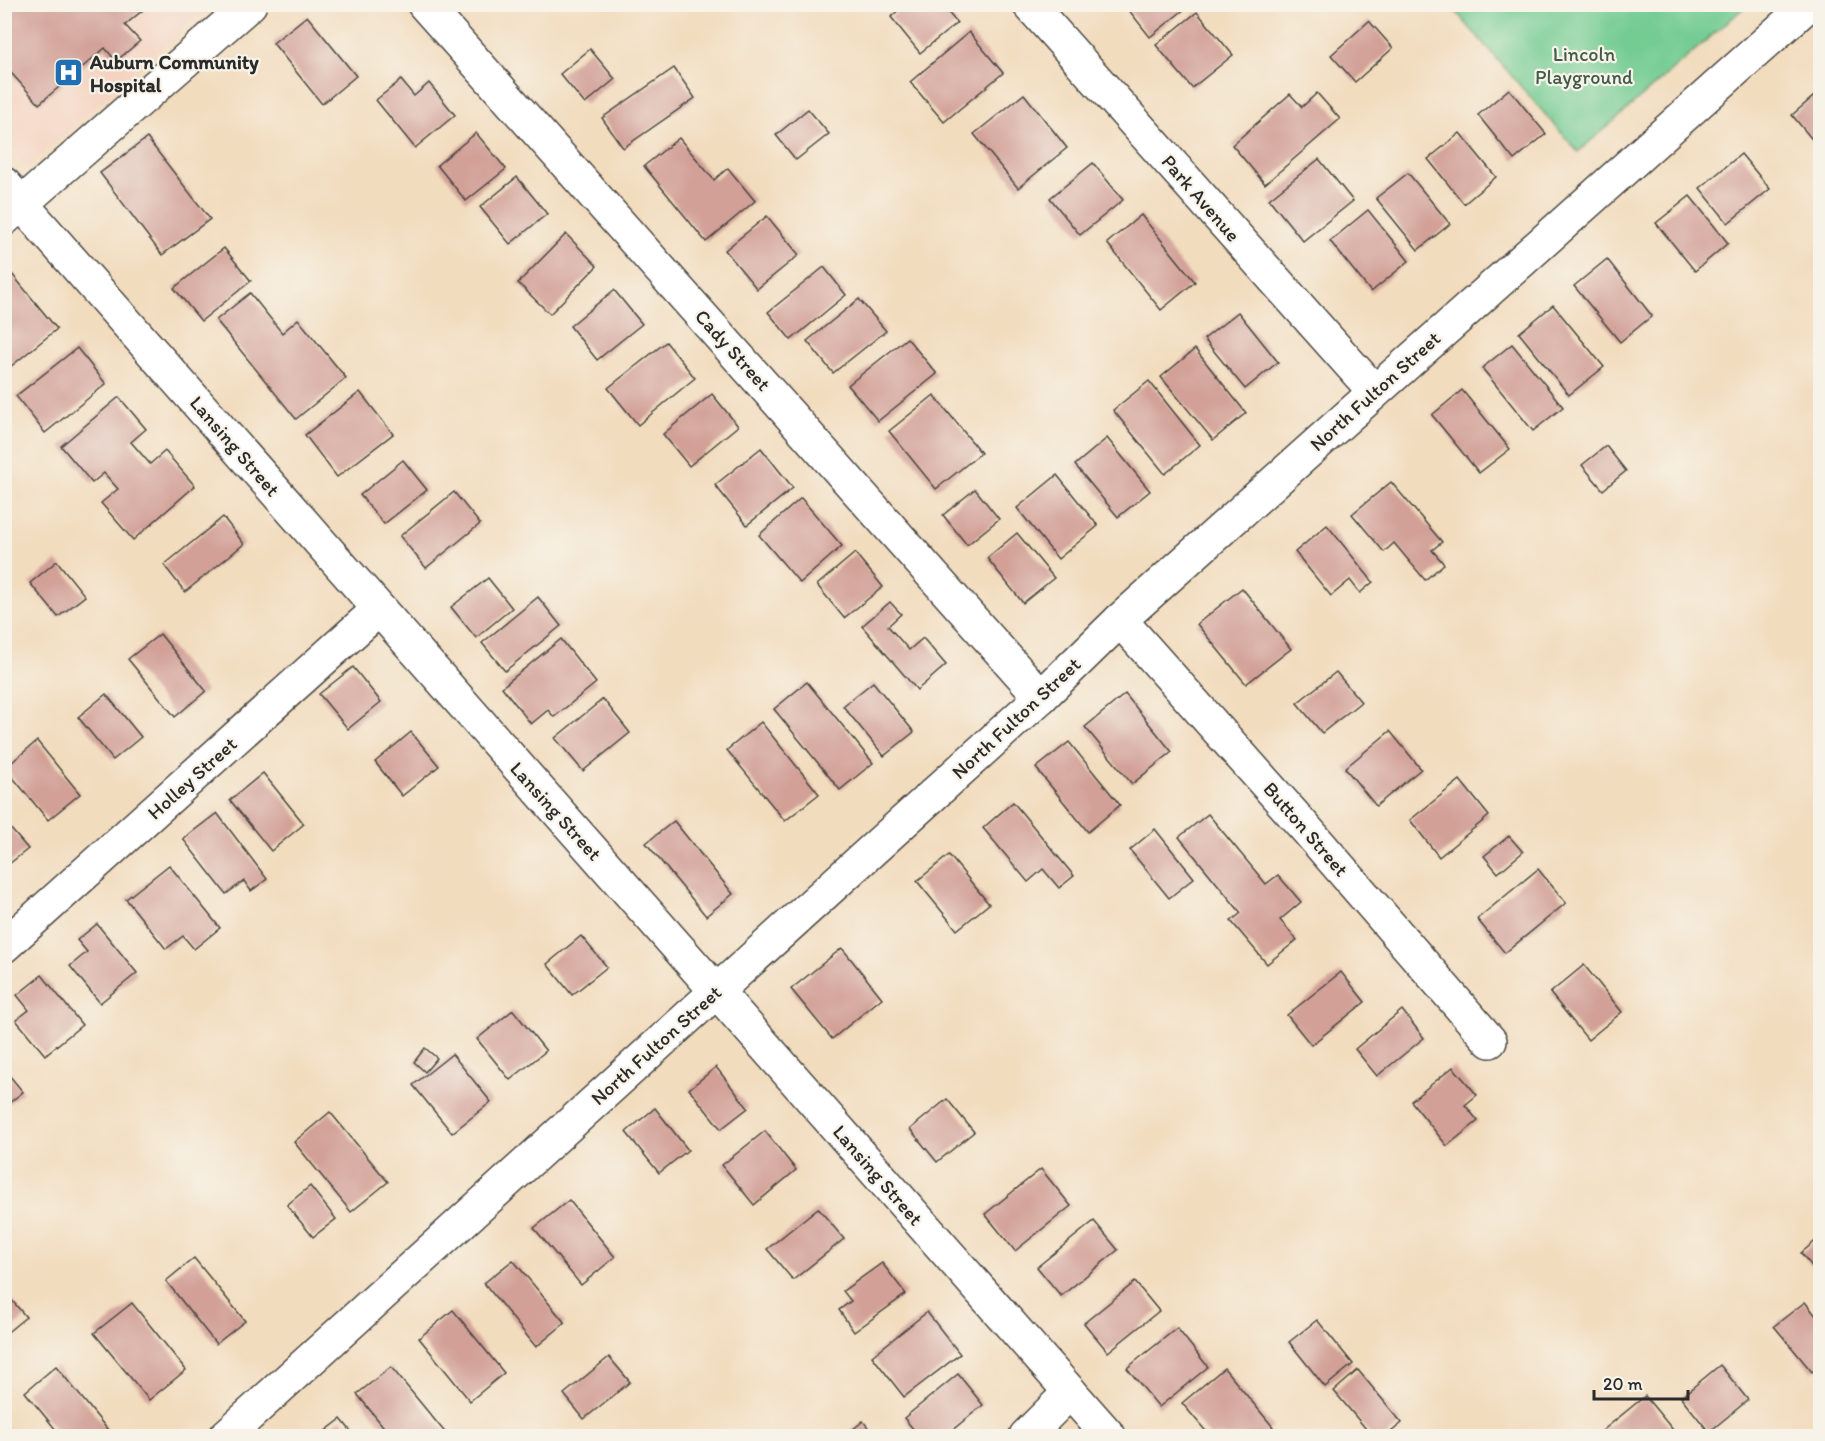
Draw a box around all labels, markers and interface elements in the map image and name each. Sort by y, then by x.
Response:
park label: Lincoln Playground [1535,42,1633,89]
place label: Auburn Community Hospital [89,50,259,98]
hospital icon: Auburn Community Hospital [53,57,85,89]
street label: Park Avenue [1157,150,1245,246]
street label: Cady Street [690,304,776,396]
street label: North Fulton Street [1305,326,1445,456]
street label: Lansing Street [185,391,285,501]
street label: North Fulton Street [947,652,1085,784]
street label: Holley Street [142,732,242,824]
street label: Lansing Street [505,756,607,866]
street label: Button Street [1258,777,1354,881]
street label: North Fulton Street [586,980,726,1110]
street label: Lansing Street [828,1120,928,1230]
scale bar [1594,1363,1688,1401]
text: 20 m [1603,1373,1643,1395]

